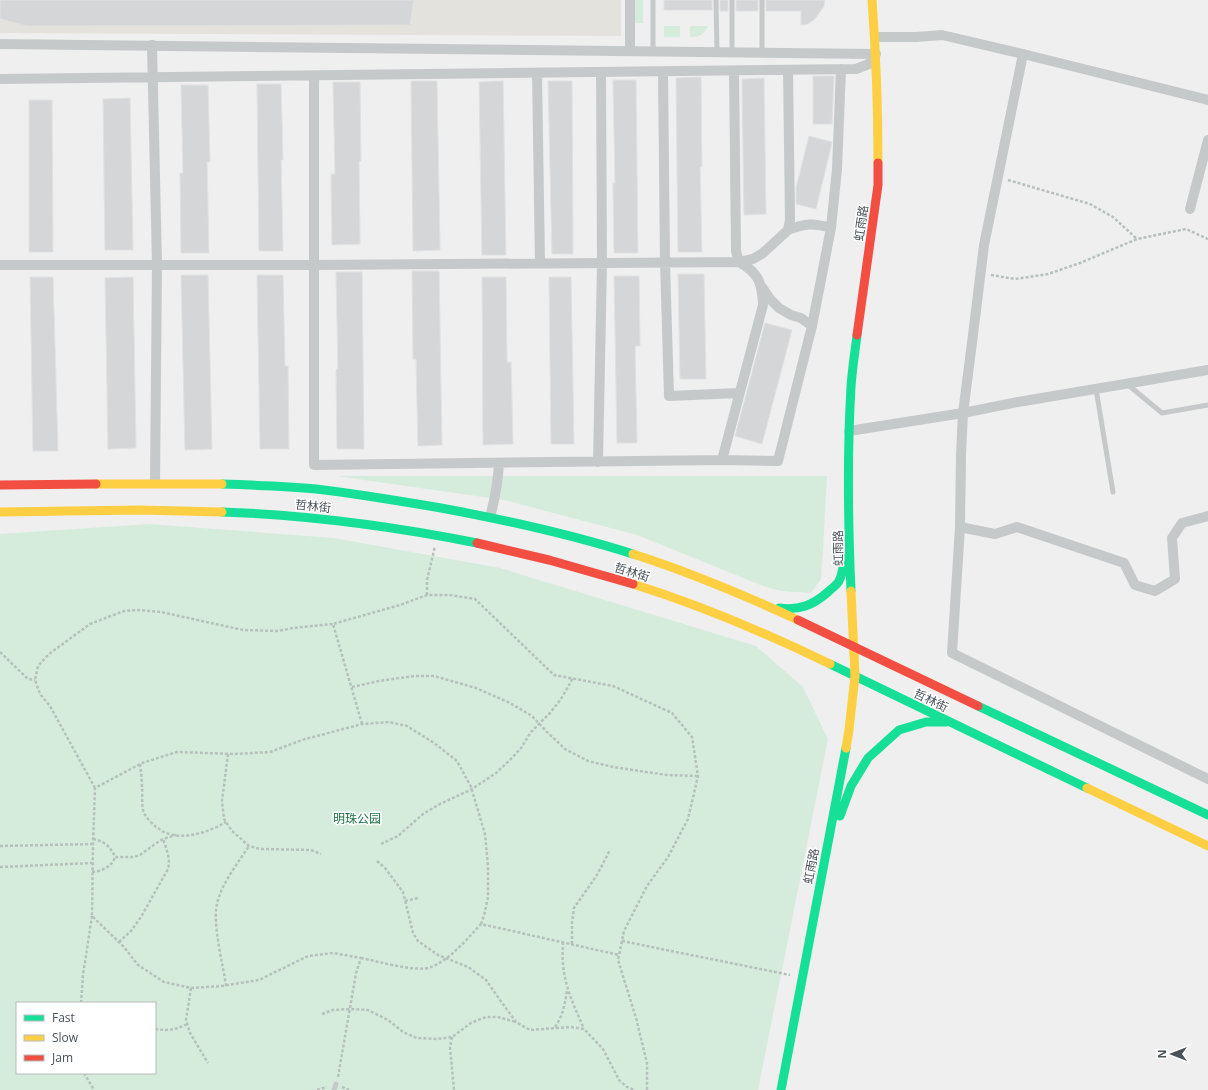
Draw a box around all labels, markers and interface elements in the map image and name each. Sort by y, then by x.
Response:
street label: 虹雨路 [850,204,872,242]
street label: 哲林街 [294,496,332,516]
street label: 虹雨路 [829,530,847,566]
street label: 哲林街 [612,559,652,585]
street label: 哲林街 [911,684,951,716]
park label: 明珠公园 [333,810,381,827]
street label: 虹雨路 [799,847,823,885]
legend [16,1002,156,1074]
text: Fast [52,1009,75,1026]
text: Slow [52,1029,79,1046]
north arrow [1152,1034,1192,1074]
text: Jam [51,1049,73,1066]
text: N [1154,1050,1169,1058]

